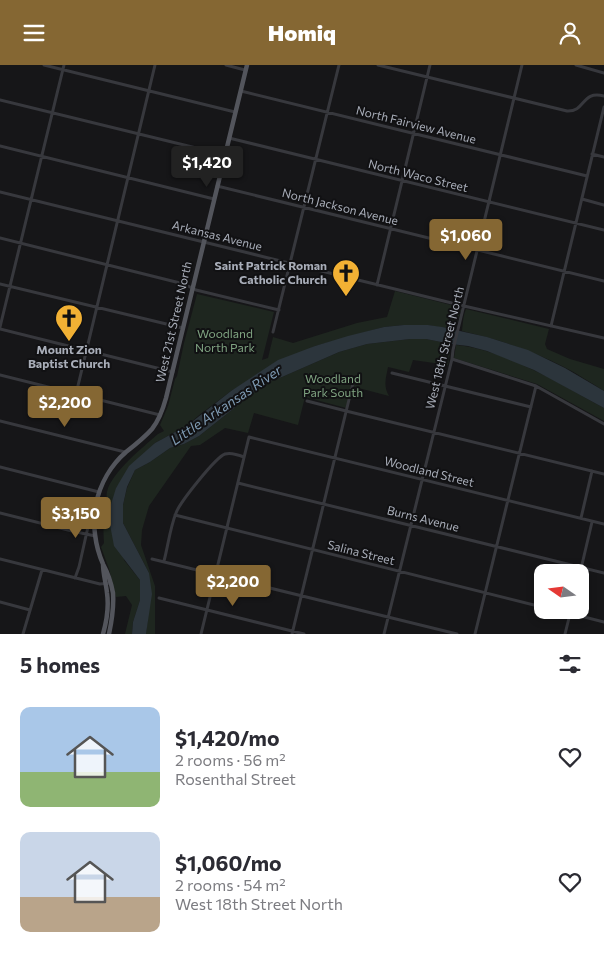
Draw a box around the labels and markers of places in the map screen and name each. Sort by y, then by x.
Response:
pin: $1,420 [166,145,248,188]
pin: $1,060 [425,219,507,261]
place label: Saint Patrick Roman Catholic Church [215,258,327,286]
church icon: Saint Patrick Roman Catholic Church [331,258,361,297]
church icon: Mount Zion Baptist Church [54,303,84,342]
place label: Mount Zion Baptist Church [28,342,110,370]
pin: $2,200 [24,385,106,428]
pin: $3,150 [35,497,117,539]
pin: $2,200 [192,565,274,607]

